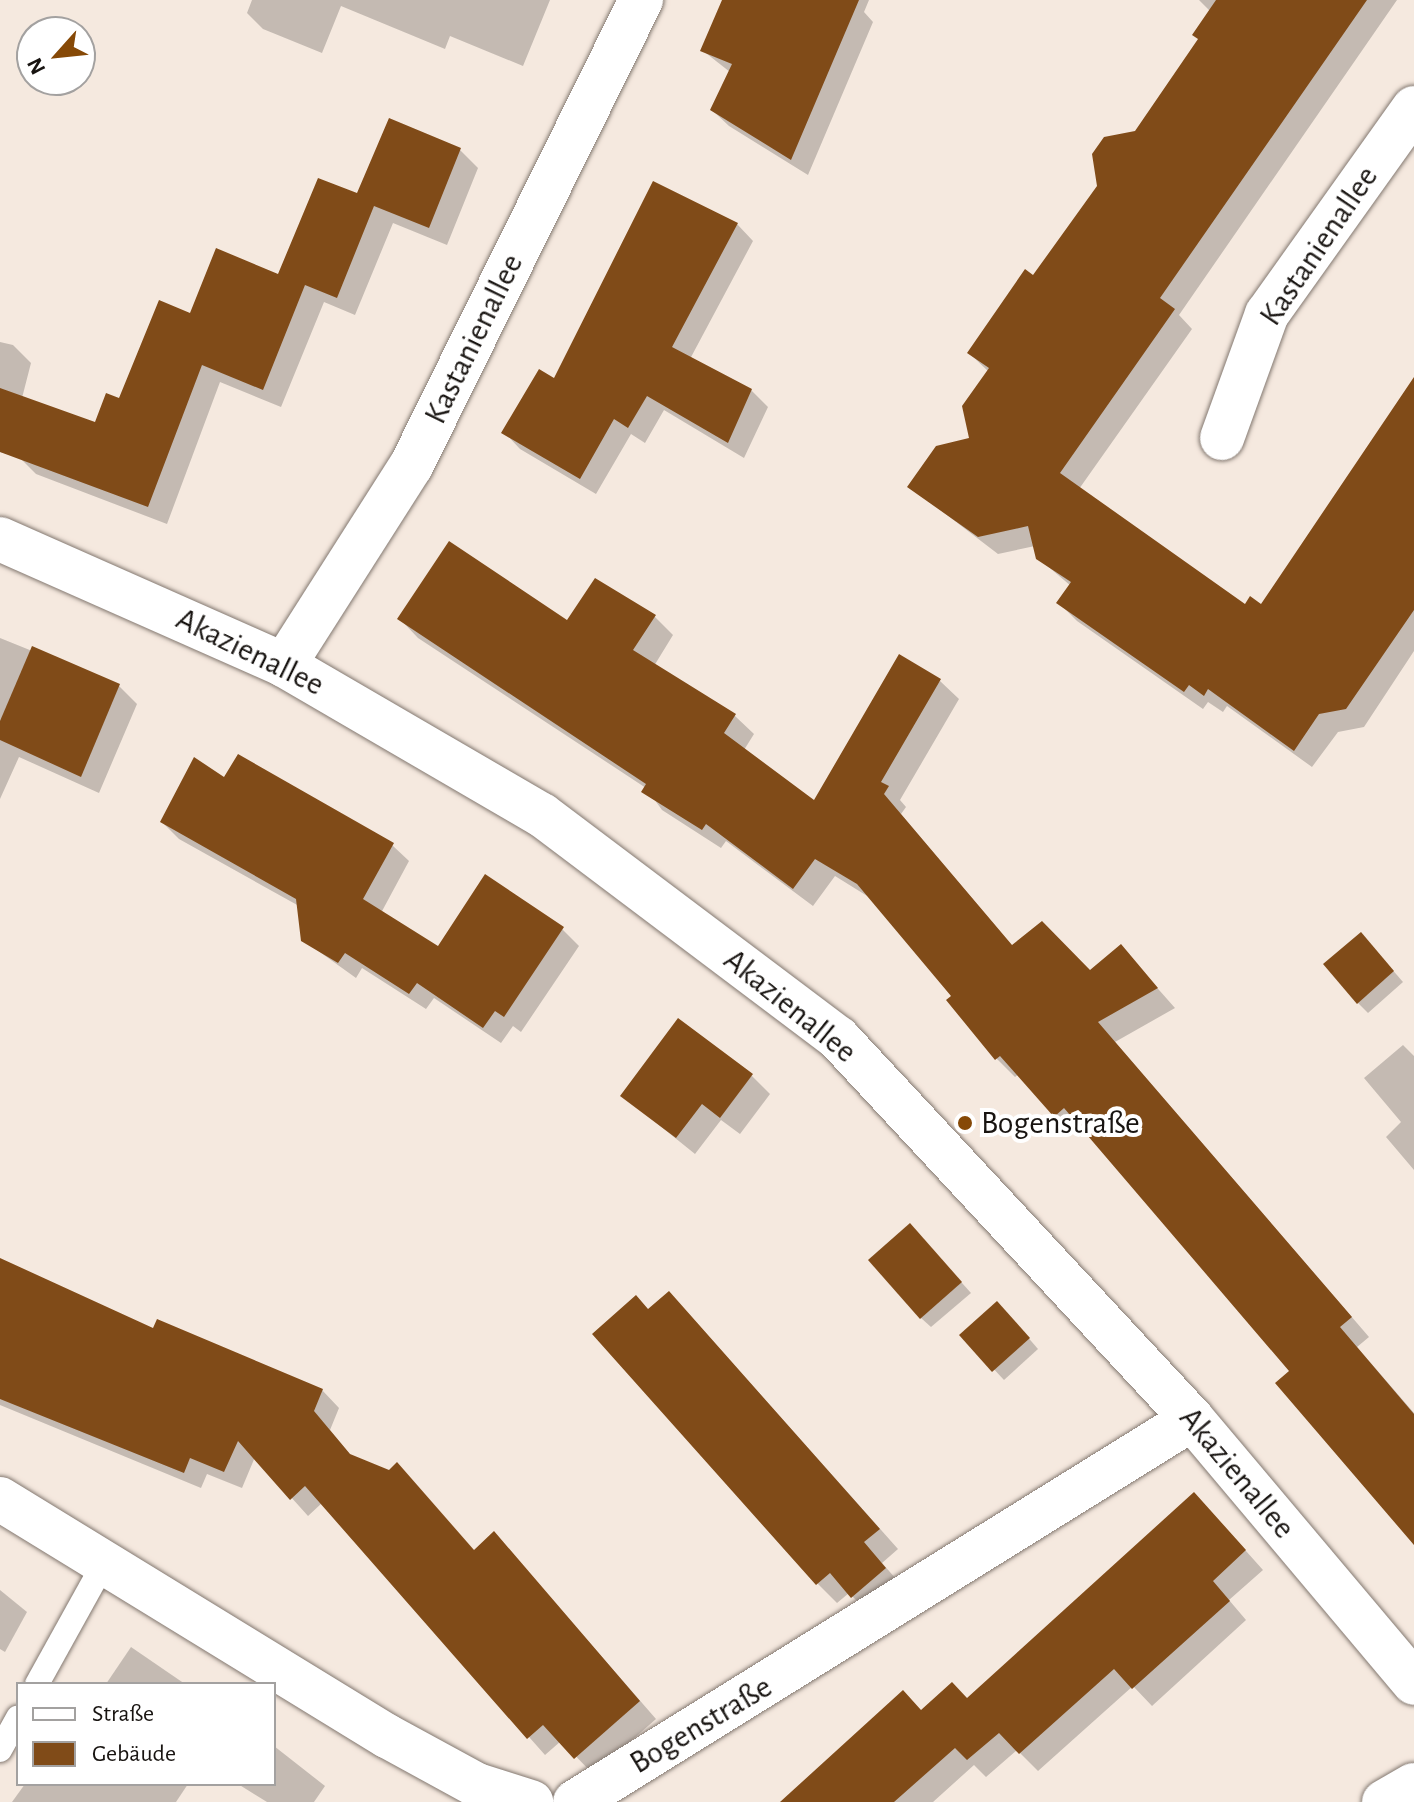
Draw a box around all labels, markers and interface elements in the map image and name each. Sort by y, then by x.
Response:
north arrow [16,16,96,96]
text: N [23,54,50,78]
street label: Kastanienallee [1252,159,1386,333]
street label: Kastanienallee [416,248,532,430]
street label: Akazienallee [170,600,330,704]
street label: Akazienallee [716,941,864,1071]
place label: Bogenstraße [981,1104,1140,1142]
marker: Bogenstraße [956,1114,974,1132]
street label: Akazienallee [1171,1400,1303,1546]
street label: Bogenstraße [623,1668,779,1782]
legend [16,1682,276,1786]
text: Straße [92,1702,154,1726]
text: Gebäude [92,1742,176,1766]

